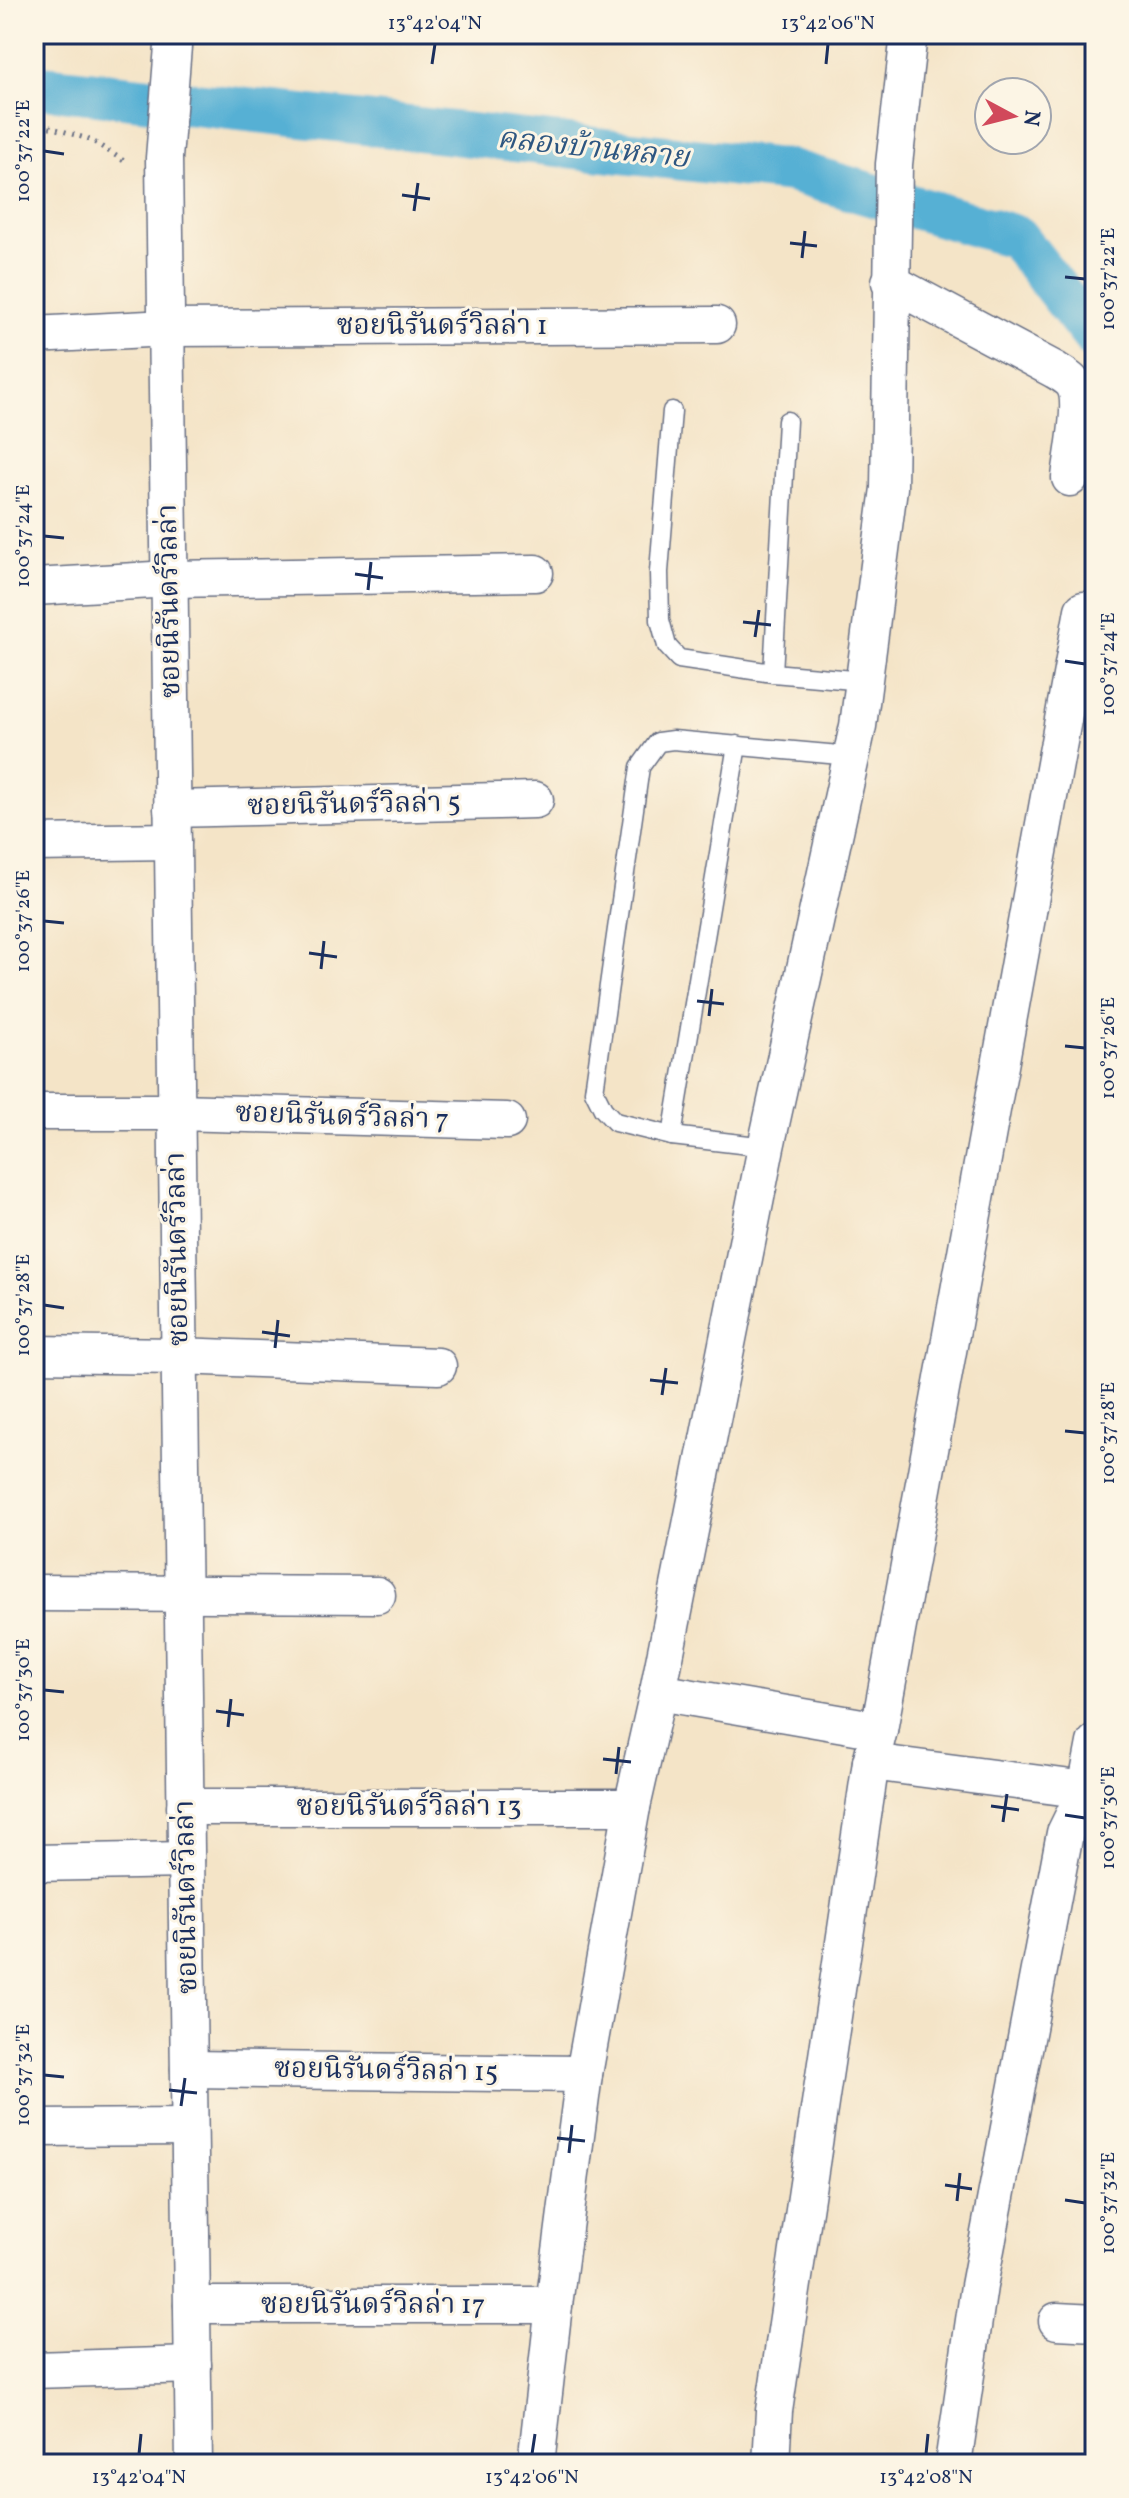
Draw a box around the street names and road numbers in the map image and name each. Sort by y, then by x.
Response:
street label: ซอยนิรันดร์วิลล่า 1 [336,307,548,346]
street label: ซอยนิรันดร์วิลล่า [149,503,191,699]
street label: ซอยนิรันดร์วิลล่า 5 [247,784,461,826]
street label: ซอยนิรันดร์วิลล่า 7 [235,1094,449,1140]
street label: ซอยนิรันดร์วิลล่า [157,1151,199,1347]
street label: ซอยนิรันดร์วิลล่า 13 [296,1788,522,1827]
street label: ซอยนิรันดร์วิลล่า [166,1799,208,1995]
street label: ซอยนิรันดร์วิลล่า 15 [273,2050,499,2092]
street label: ซอยนิรันดร์วิลล่า 17 [261,2286,485,2325]

